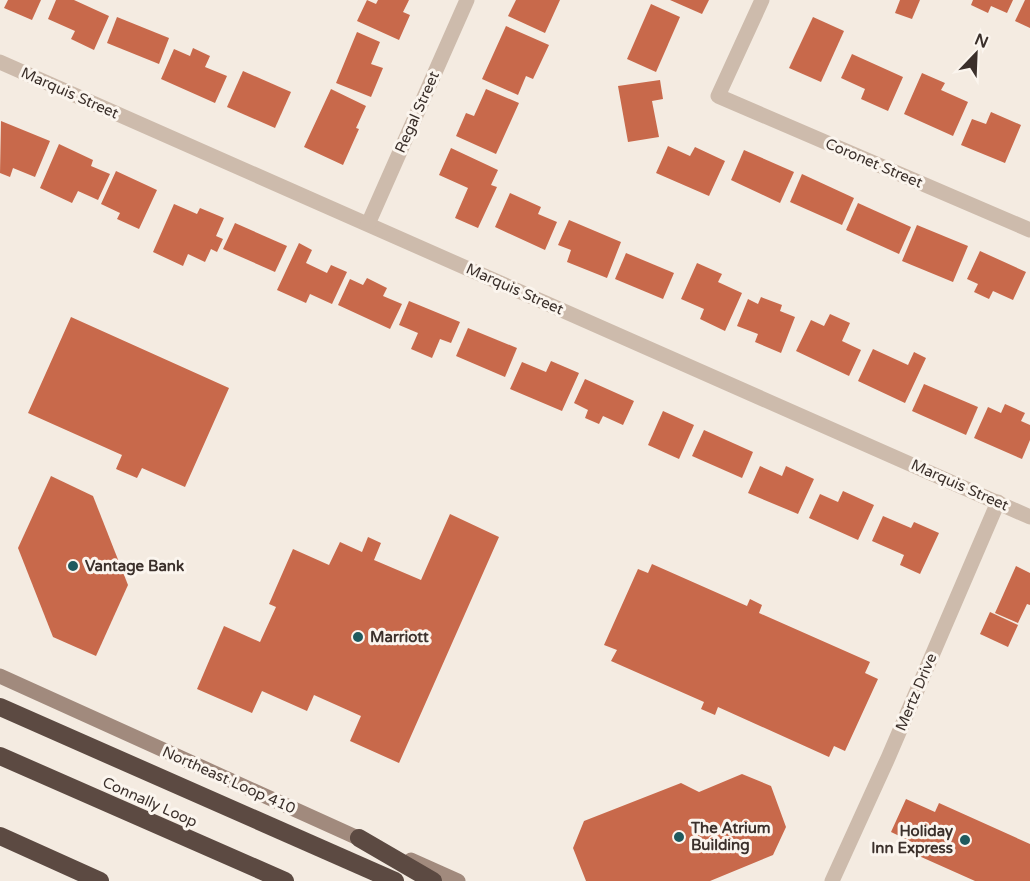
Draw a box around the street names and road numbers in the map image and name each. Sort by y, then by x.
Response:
street label: Marquis Street [18,63,122,123]
street label: Regal Street [391,68,443,156]
street label: Coronet Street [823,134,926,192]
street label: Marquis Street [463,259,567,319]
street label: Marquis Street [908,455,1012,515]
street label: Mertz Drive [892,650,940,734]
street label: Northeast Loop 410 [160,743,298,817]
street label: Connally Loop [100,773,200,831]

